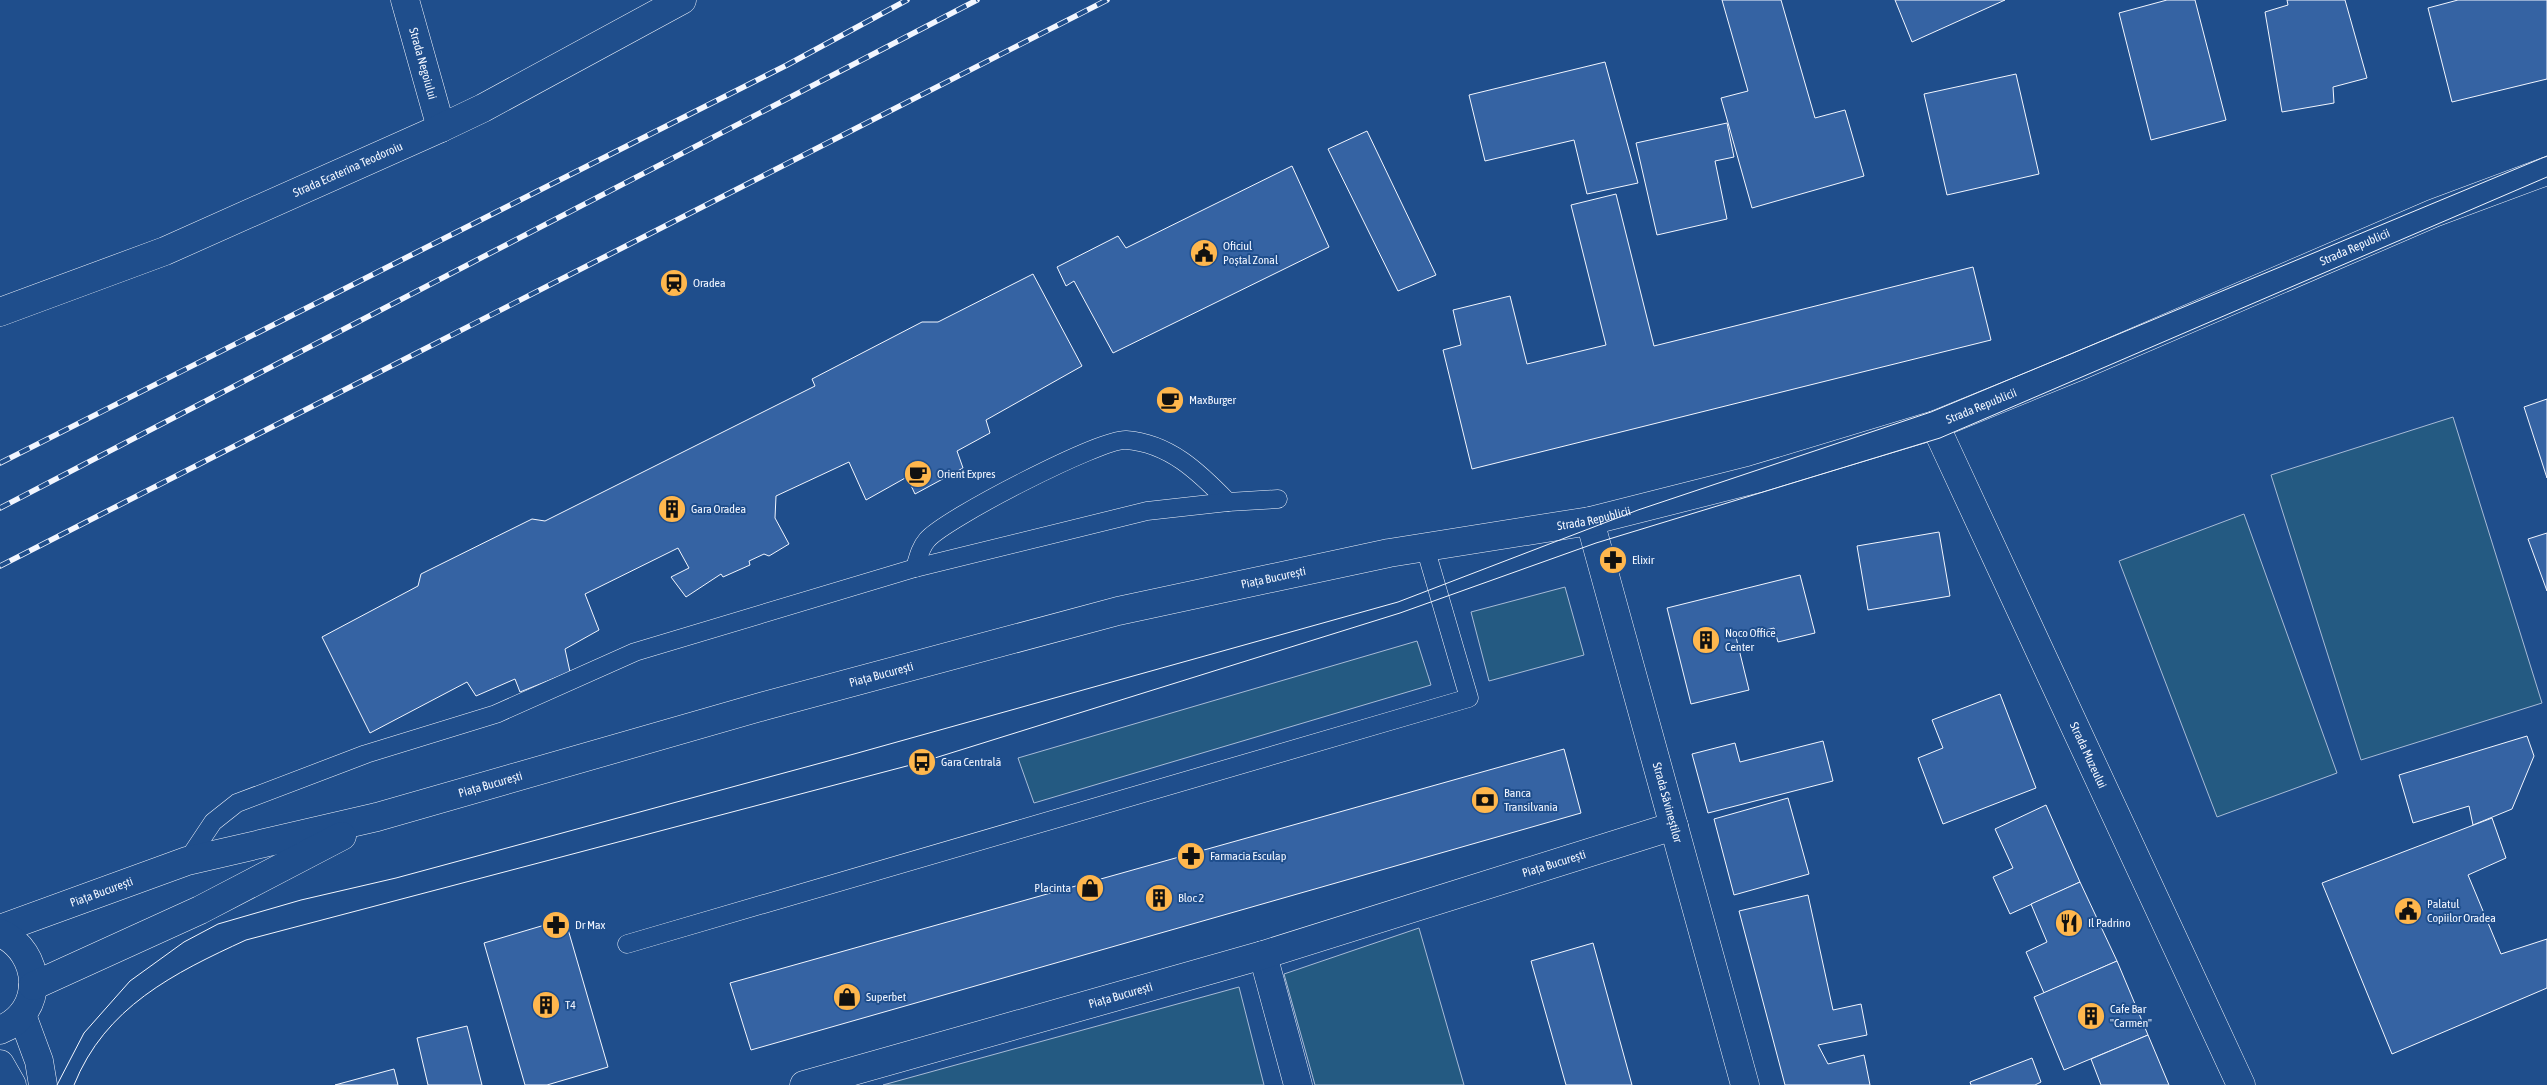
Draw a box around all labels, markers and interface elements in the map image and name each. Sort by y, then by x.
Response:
street label: Strada Negoiului [406,26,440,101]
street label: Strada Ecaterina Teodoroiu [291,139,405,200]
street label: Strada Republicii [2318,226,2392,268]
public building icon: Oficiul Poștal Zonal [1189,238,1219,268]
place label: Oficiul Poștal Zonal [1223,239,1279,267]
station icon: Oradea [659,268,689,298]
place label: Oradea [693,276,726,290]
cafe icon: MaxBurger [1155,385,1185,415]
street label: Strada Republicii [1944,385,2019,427]
place label: MaxBurger [1189,393,1237,407]
cafe icon: Orient Expres [903,459,933,489]
place label: Orient Expres [937,467,996,481]
building icon: Gara Oradea [657,494,687,524]
place label: Gara Oradea [691,502,746,516]
street label: Strada Republicii [1556,504,1632,533]
pharmacy icon: Elixir [1598,545,1628,575]
place label: Elixir [1632,553,1655,567]
street label: Piața București [1240,564,1307,591]
building icon: Noco Office Center [1691,625,1721,655]
place label: Noco Office Center [1725,626,1776,654]
street label: Piața București [848,659,915,690]
street label: Strada Muzeului [2067,720,2109,791]
bus stop icon: Gara Centrală [907,747,937,777]
place label: Gara Centrală [941,755,1001,769]
street label: Strada Săvineștilor [1650,761,1685,845]
street label: Piața București [457,769,524,800]
bank icon: Banca Transilvania [1470,785,1500,815]
place label: Banca Transilvania [1504,786,1558,814]
pharmacy icon: Farmacia Esculap [1176,841,1206,871]
street label: Piața București [1520,847,1588,880]
place label: Farmacia Esculap [1210,849,1287,863]
shop icon: Placinta [1075,873,1105,903]
street label: Piața București [68,874,135,910]
place label: Placinta [1034,881,1071,895]
building icon: Bloc 2 [1144,883,1174,913]
place label: Bloc 2 [1178,891,1204,905]
public building icon: Palatul Copiilor Oradea [2393,896,2423,926]
place label: Palatul Copiilor Oradea [2427,897,2496,925]
restaurant icon: Il Padrino [2054,908,2084,938]
pharmacy icon: Dr Max [541,910,571,940]
place label: Il Padrino [2088,916,2131,930]
place label: Dr Max [575,918,606,932]
street label: Piața București [1087,980,1154,1011]
shop icon: Superbet [832,982,862,1012]
building icon: T4 [531,990,561,1020]
place label: Superbet [866,990,907,1004]
place label: T4 [565,998,576,1012]
building icon: Cafe Bar "Carmen" [2076,1001,2106,1031]
place label: Cafe Bar "Carmen" [2110,1002,2152,1030]

